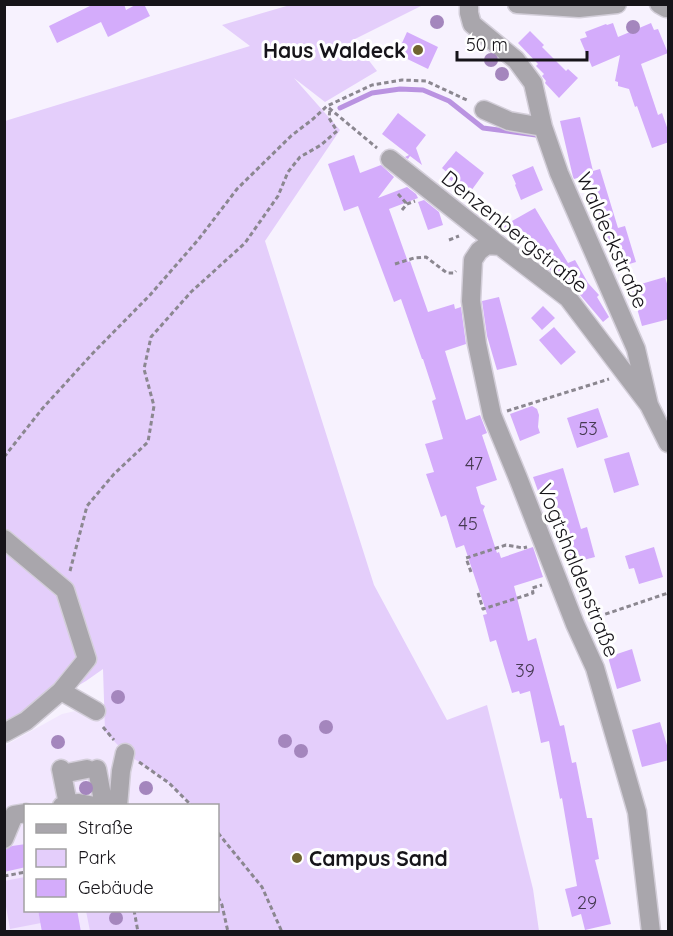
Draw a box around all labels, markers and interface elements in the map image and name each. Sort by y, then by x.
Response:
scale bar [457,24,588,62]
text: 50 m [466,33,508,56]
place label: Haus Waldeck [263,37,406,63]
marker: Haus Waldeck [411,43,425,57]
street label: Denzenbergstraße [437,164,593,298]
street label: Waldeckstraße [571,168,655,312]
house number: 53 [578,417,598,440]
house number: 47 [465,452,483,475]
street label: Vogtshaldenstraße [532,479,626,661]
house number: 45 [458,512,478,535]
house number: 39 [515,659,535,682]
legend [24,804,219,912]
text: Straße [78,816,133,839]
place label: Campus Sand [309,845,448,871]
text: Park [78,846,116,869]
marker: Campus Sand [290,851,304,865]
text: Gebäude [78,876,154,899]
house number: 29 [577,891,597,914]

